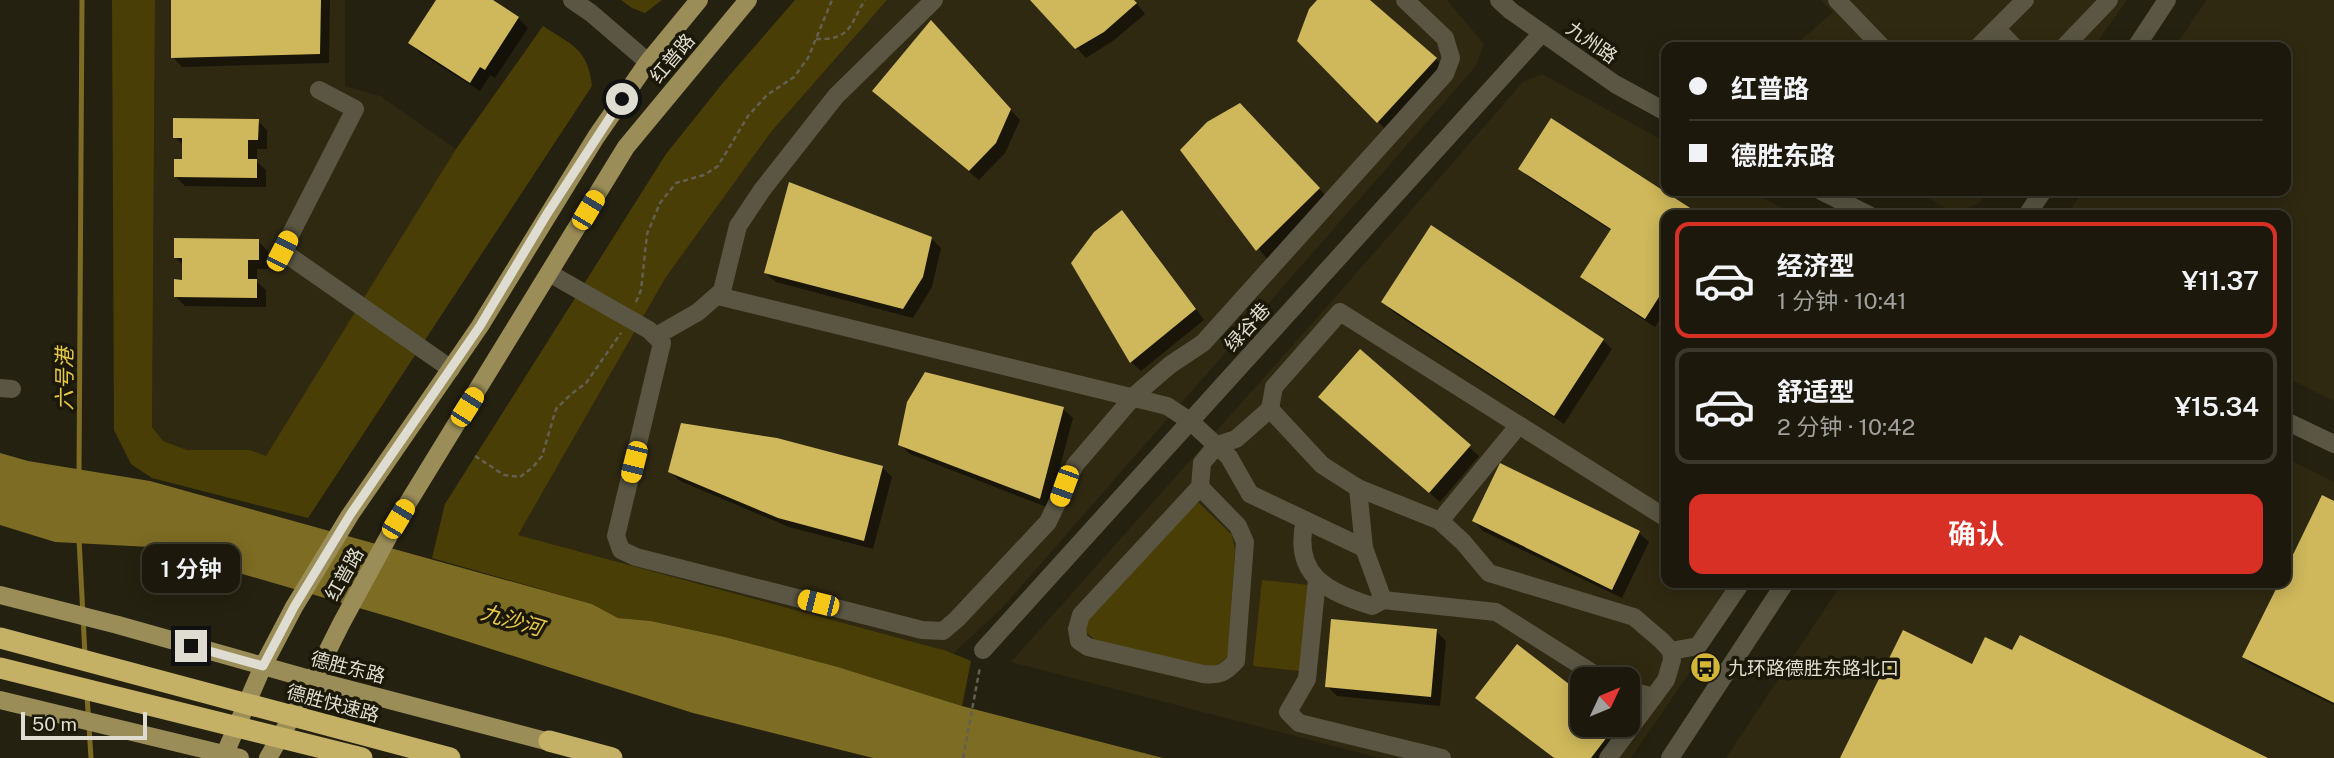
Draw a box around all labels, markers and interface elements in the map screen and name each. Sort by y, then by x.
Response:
street label: 九州路 [1562,17,1622,67]
street label: 红普路 [645,29,699,87]
text: 红普路 [1731,73,1809,104]
route start [606,83,638,115]
text: 德胜东路 [1731,140,1835,171]
car [569,187,608,233]
car [264,228,301,274]
icon: car [1693,249,1756,312]
text: 经济型 [1777,250,1855,281]
text: ¥11.37 [2182,265,2259,296]
text: 1 分钟 · 10:41 [1777,287,1907,314]
street label: 绿谷巷 [1220,298,1274,356]
water label: 六号港 [52,345,77,411]
icon: car [1693,375,1756,438]
text: 舒适型 [1777,376,1855,407]
car [447,384,488,430]
text: ¥15.34 [2174,391,2259,422]
text: 2 分钟 · 10:42 [1777,413,1915,440]
car [619,439,650,485]
car [1047,463,1082,509]
button: 确认 [1689,494,2263,574]
car [379,496,418,542]
callout: 1 分钟 [142,544,240,594]
street label: 红普路 [321,544,367,604]
text: 1 分钟 [161,555,222,582]
car [796,588,841,618]
water label: 九沙河 [478,599,550,642]
route end [175,630,207,662]
street label: 德胜东路 [308,647,388,687]
bus stop icon: 九环路德胜东路北口 [1688,651,1722,685]
place label: 九环路德胜东路北口 [1728,657,1899,679]
north arrow [1570,667,1640,737]
map controls [1570,667,1640,737]
street label: 德胜快速路 [284,680,382,726]
scale bar [21,709,147,741]
text: 50 m [32,713,77,735]

